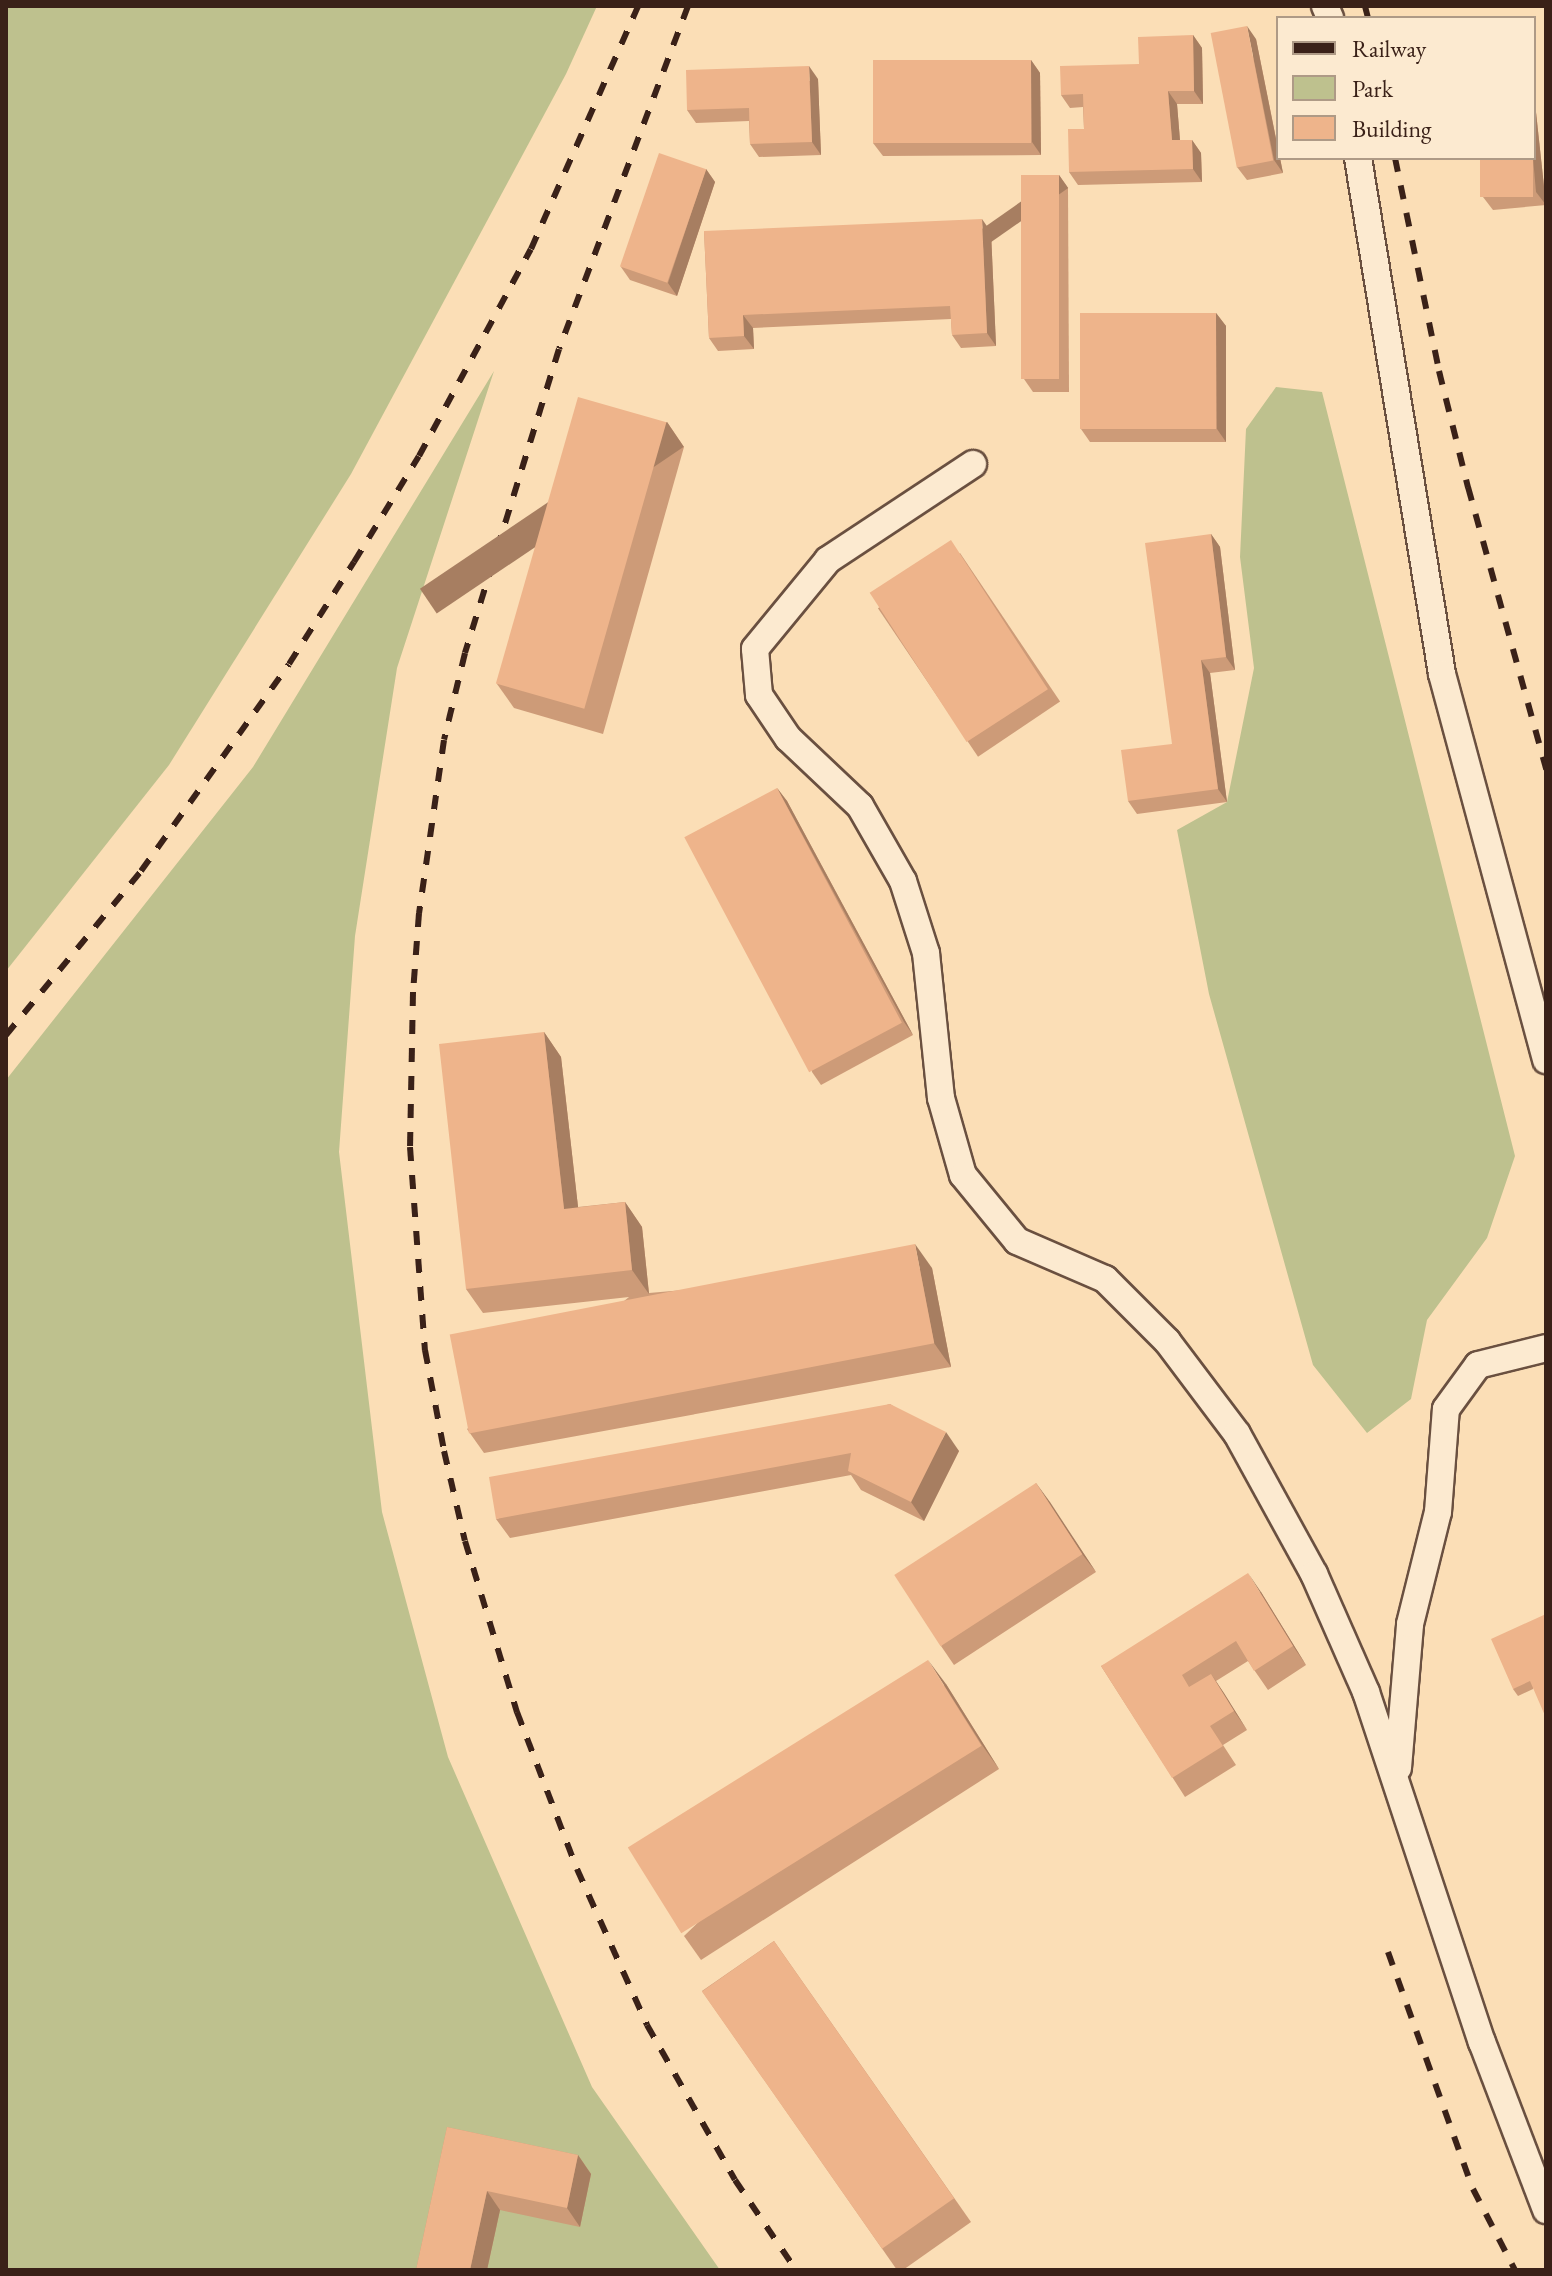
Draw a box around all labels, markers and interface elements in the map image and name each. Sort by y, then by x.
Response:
legend [1276,16,1536,160]
text: Railway [1352,33,1426,64]
text: Park [1352,73,1393,104]
text: Building [1352,113,1432,144]

